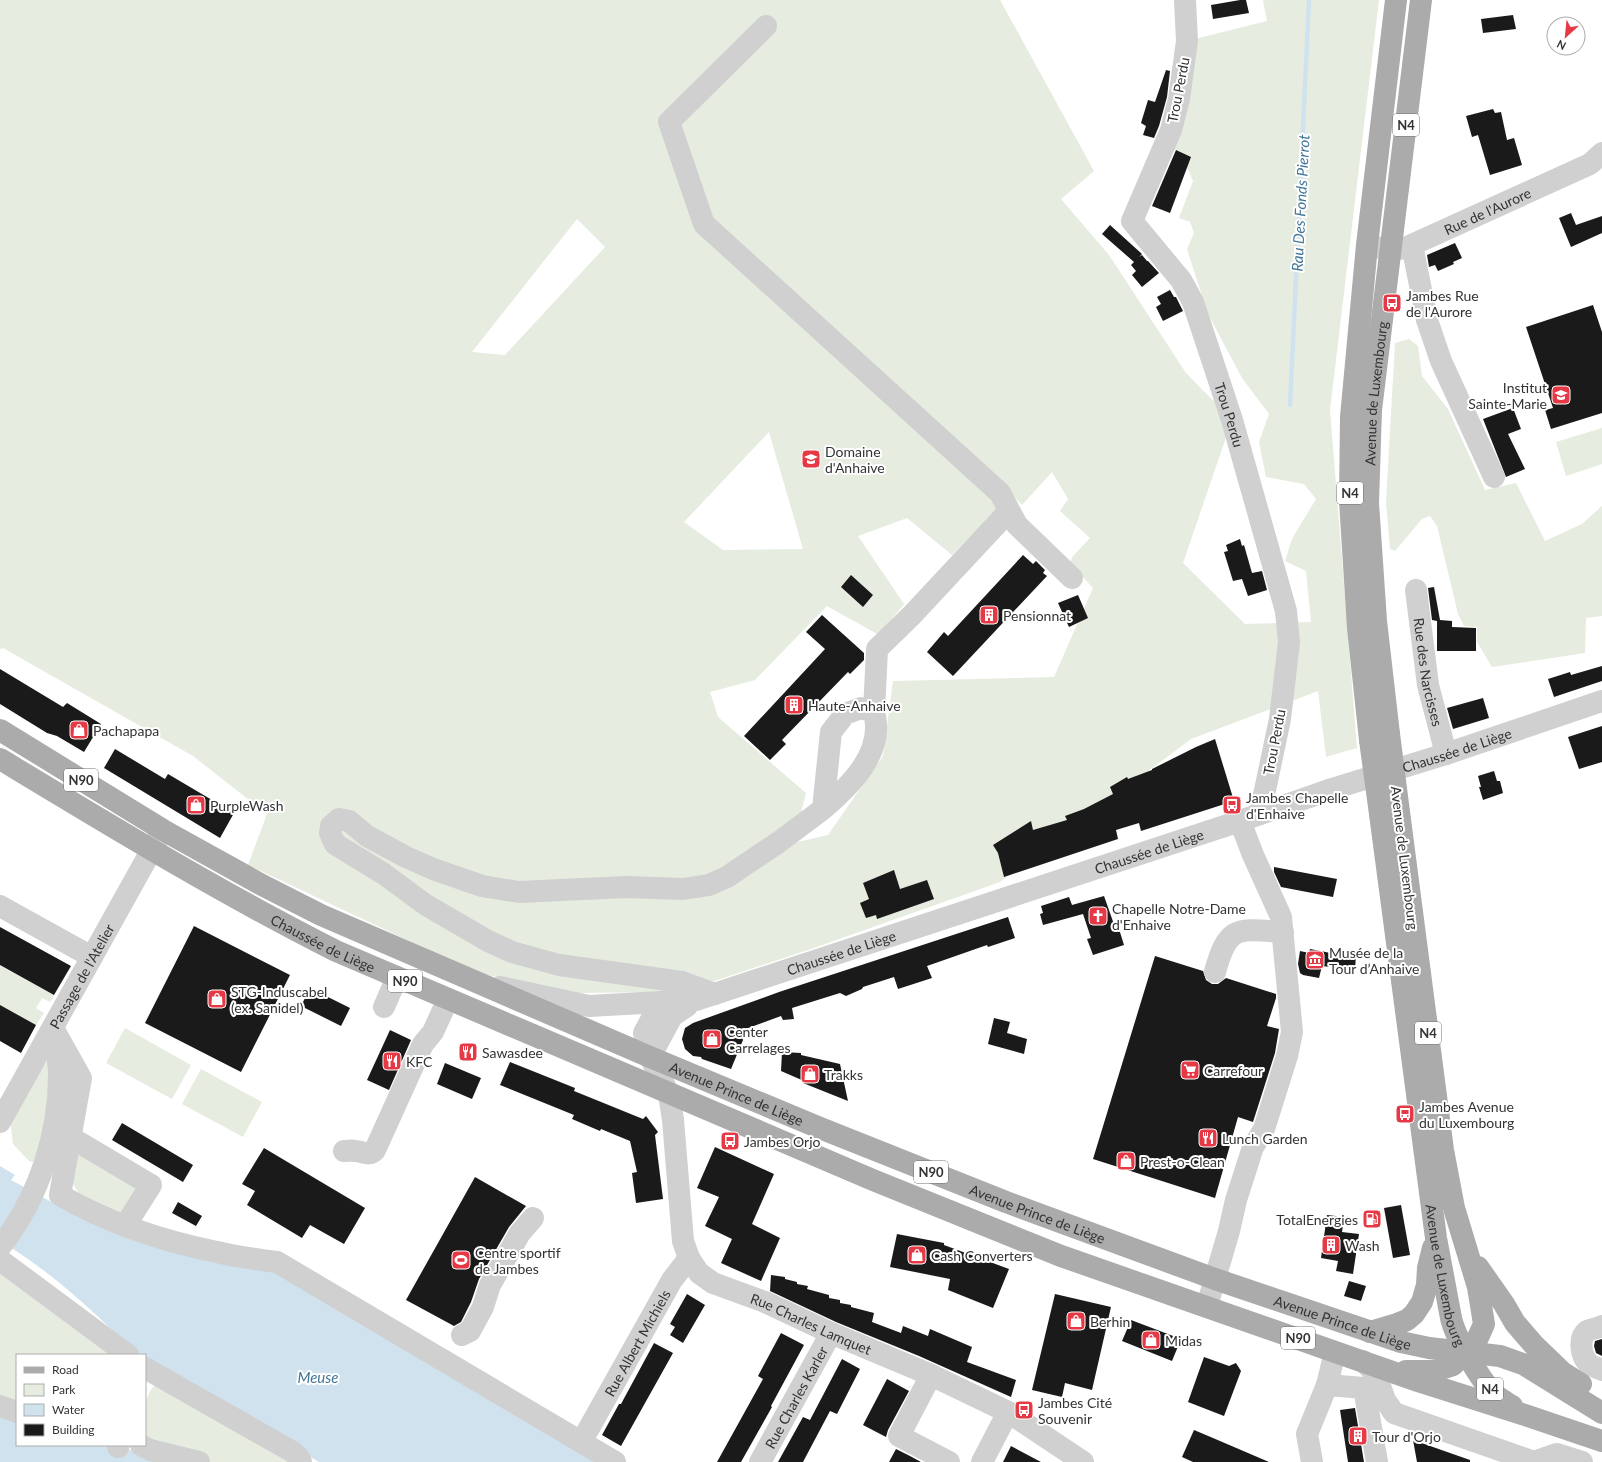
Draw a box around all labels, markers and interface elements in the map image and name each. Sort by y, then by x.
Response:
north arrow [1546,16,1586,56]
text: N [1555,38,1568,53]
street label: Trou Perdu [1163,56,1193,124]
road number: N4 [1393,114,1419,136]
water label: Rau Des Fonds Pierrot [1287,133,1313,272]
street label: Rue de l'Aurore [1441,184,1533,238]
place label: Jambes Rue de l'Aurore [1406,287,1479,320]
bus stop icon: Jambes Rue de l'Aurore [1381,292,1403,314]
street label: Avenue de Luxembourg [1361,320,1390,466]
place label: Institut Sainte-Marie [1468,379,1547,412]
street label: Trou Perdu [1212,380,1248,449]
school or university icon: Institut Sainte-Marie [1550,384,1572,406]
place label: Domaine d'Anhaive [825,443,885,476]
school or university icon: Domaine d'Anhaive [800,448,822,470]
road number: N4 [1337,482,1363,504]
building icon: Pensionnat [978,604,1000,626]
place label: Pensionnat [1003,607,1071,624]
street label: Rue des Narcisses [1411,617,1447,728]
building icon: Haute-Anhaive [783,694,805,716]
place label: Haute-Anhaive [808,697,901,714]
street label: Trou Perdu [1259,708,1289,776]
shop icon: Pachapapa [68,719,90,741]
place label: Pachapapa [93,722,159,739]
street label: Chaussée de Liège [1400,724,1514,775]
road number: N90 [64,769,98,791]
street label: Avenue de Luxembourg [1388,785,1422,931]
place label: Jambes Chapelle d'Enhaive [1246,789,1348,822]
shop icon: PurpleWash [185,794,207,816]
bus stop icon: Jambes Chapelle d'Enhaive [1221,794,1243,816]
place label: PurpleWash [210,797,284,814]
street label: Chaussée de Liège [1092,825,1206,877]
place label: Chapelle Notre-Dame d'Enhaive [1112,900,1246,933]
church icon: Chapelle Notre-Dame d'Enhaive [1087,905,1109,927]
street label: Chaussée de Liège [268,910,378,975]
street label: Passage de l'Atelier [45,921,117,1031]
street label: Chaussée de Liège [784,926,898,978]
place label: Musée de la Tour d’Anhaive [1329,944,1419,977]
museum icon: Musée de la Tour d’Anhaive [1304,949,1326,971]
road number: N90 [388,970,422,992]
place label: STG-Induscabel (ex. Sanidel) [231,983,327,1016]
shop icon: STG-Induscabel (ex. Sanidel) [206,988,228,1010]
road number: N4 [1415,1022,1441,1044]
place label: Center Carrelages [726,1023,791,1056]
shop icon: Center Carrelages [701,1028,723,1050]
restaurant icon: Sawasdee [457,1041,479,1063]
place label: Sawasdee [482,1044,543,1061]
restaurant icon: KFC [381,1050,403,1072]
place label: KFC [406,1053,433,1070]
street label: Avenue Prince de Liège [667,1058,806,1129]
supermarket icon: Carrefour [1179,1059,1201,1081]
place label: Carrefour [1204,1062,1263,1079]
shop icon: Trakks [799,1063,821,1085]
place label: Trakks [824,1066,863,1083]
place label: Jambes Avenue du Luxembourg [1419,1098,1514,1131]
bus stop icon: Jambes Avenue du Luxembourg [1394,1103,1416,1125]
restaurant icon: Lunch Garden [1197,1127,1219,1149]
bus stop icon: Jambes Orjo [719,1130,741,1152]
place label: Lunch Garden [1222,1130,1308,1147]
place label: Jambes Orjo [744,1133,821,1150]
shop icon: Prest-o-Clean [1115,1150,1137,1172]
place label: Prest-o-Clean [1140,1153,1225,1170]
road number: N90 [914,1161,948,1183]
street label: Avenue Prince de Liège [967,1180,1108,1246]
street label: Avenue de Luxembourg [1423,1203,1470,1349]
fuel station icon: TotalEnergies [1361,1208,1383,1230]
place label: TotalEnergies [1276,1211,1358,1228]
building icon: Wash [1320,1234,1342,1256]
place label: Wash [1345,1237,1380,1254]
place label: Centre sportif de Jambes [475,1244,561,1277]
shop icon: Cash Converters [906,1244,928,1266]
place label: Cash Converters [931,1247,1033,1264]
sports icon: Centre sportif de Jambes [450,1249,472,1271]
street label: Rue Albert Michiels [600,1286,673,1399]
street label: Rue Charles Lamquet [748,1289,874,1358]
street label: Avenue Prince de Liège [1272,1291,1413,1352]
shop icon: Berhin [1065,1310,1087,1332]
place label: Berhin [1090,1313,1130,1330]
road number: N90 [1281,1327,1315,1349]
shop icon: Midas [1140,1329,1162,1351]
place label: Midas [1165,1332,1202,1349]
street label: Rue Charles Karler [761,1343,831,1451]
legend [16,1354,146,1446]
text: Road [52,1362,79,1377]
water label: Meuse [297,1368,339,1386]
road number: N4 [1477,1378,1503,1400]
text: Park [52,1382,76,1397]
place label: Jambes Cité Souvenir [1038,1394,1112,1427]
bus stop icon: Jambes Cité Souvenir [1013,1399,1035,1421]
text: Water [52,1402,85,1417]
text: Building [52,1422,95,1437]
building icon: Tour d'Orjo [1347,1425,1369,1447]
place label: Tour d'Orjo [1372,1428,1441,1445]

